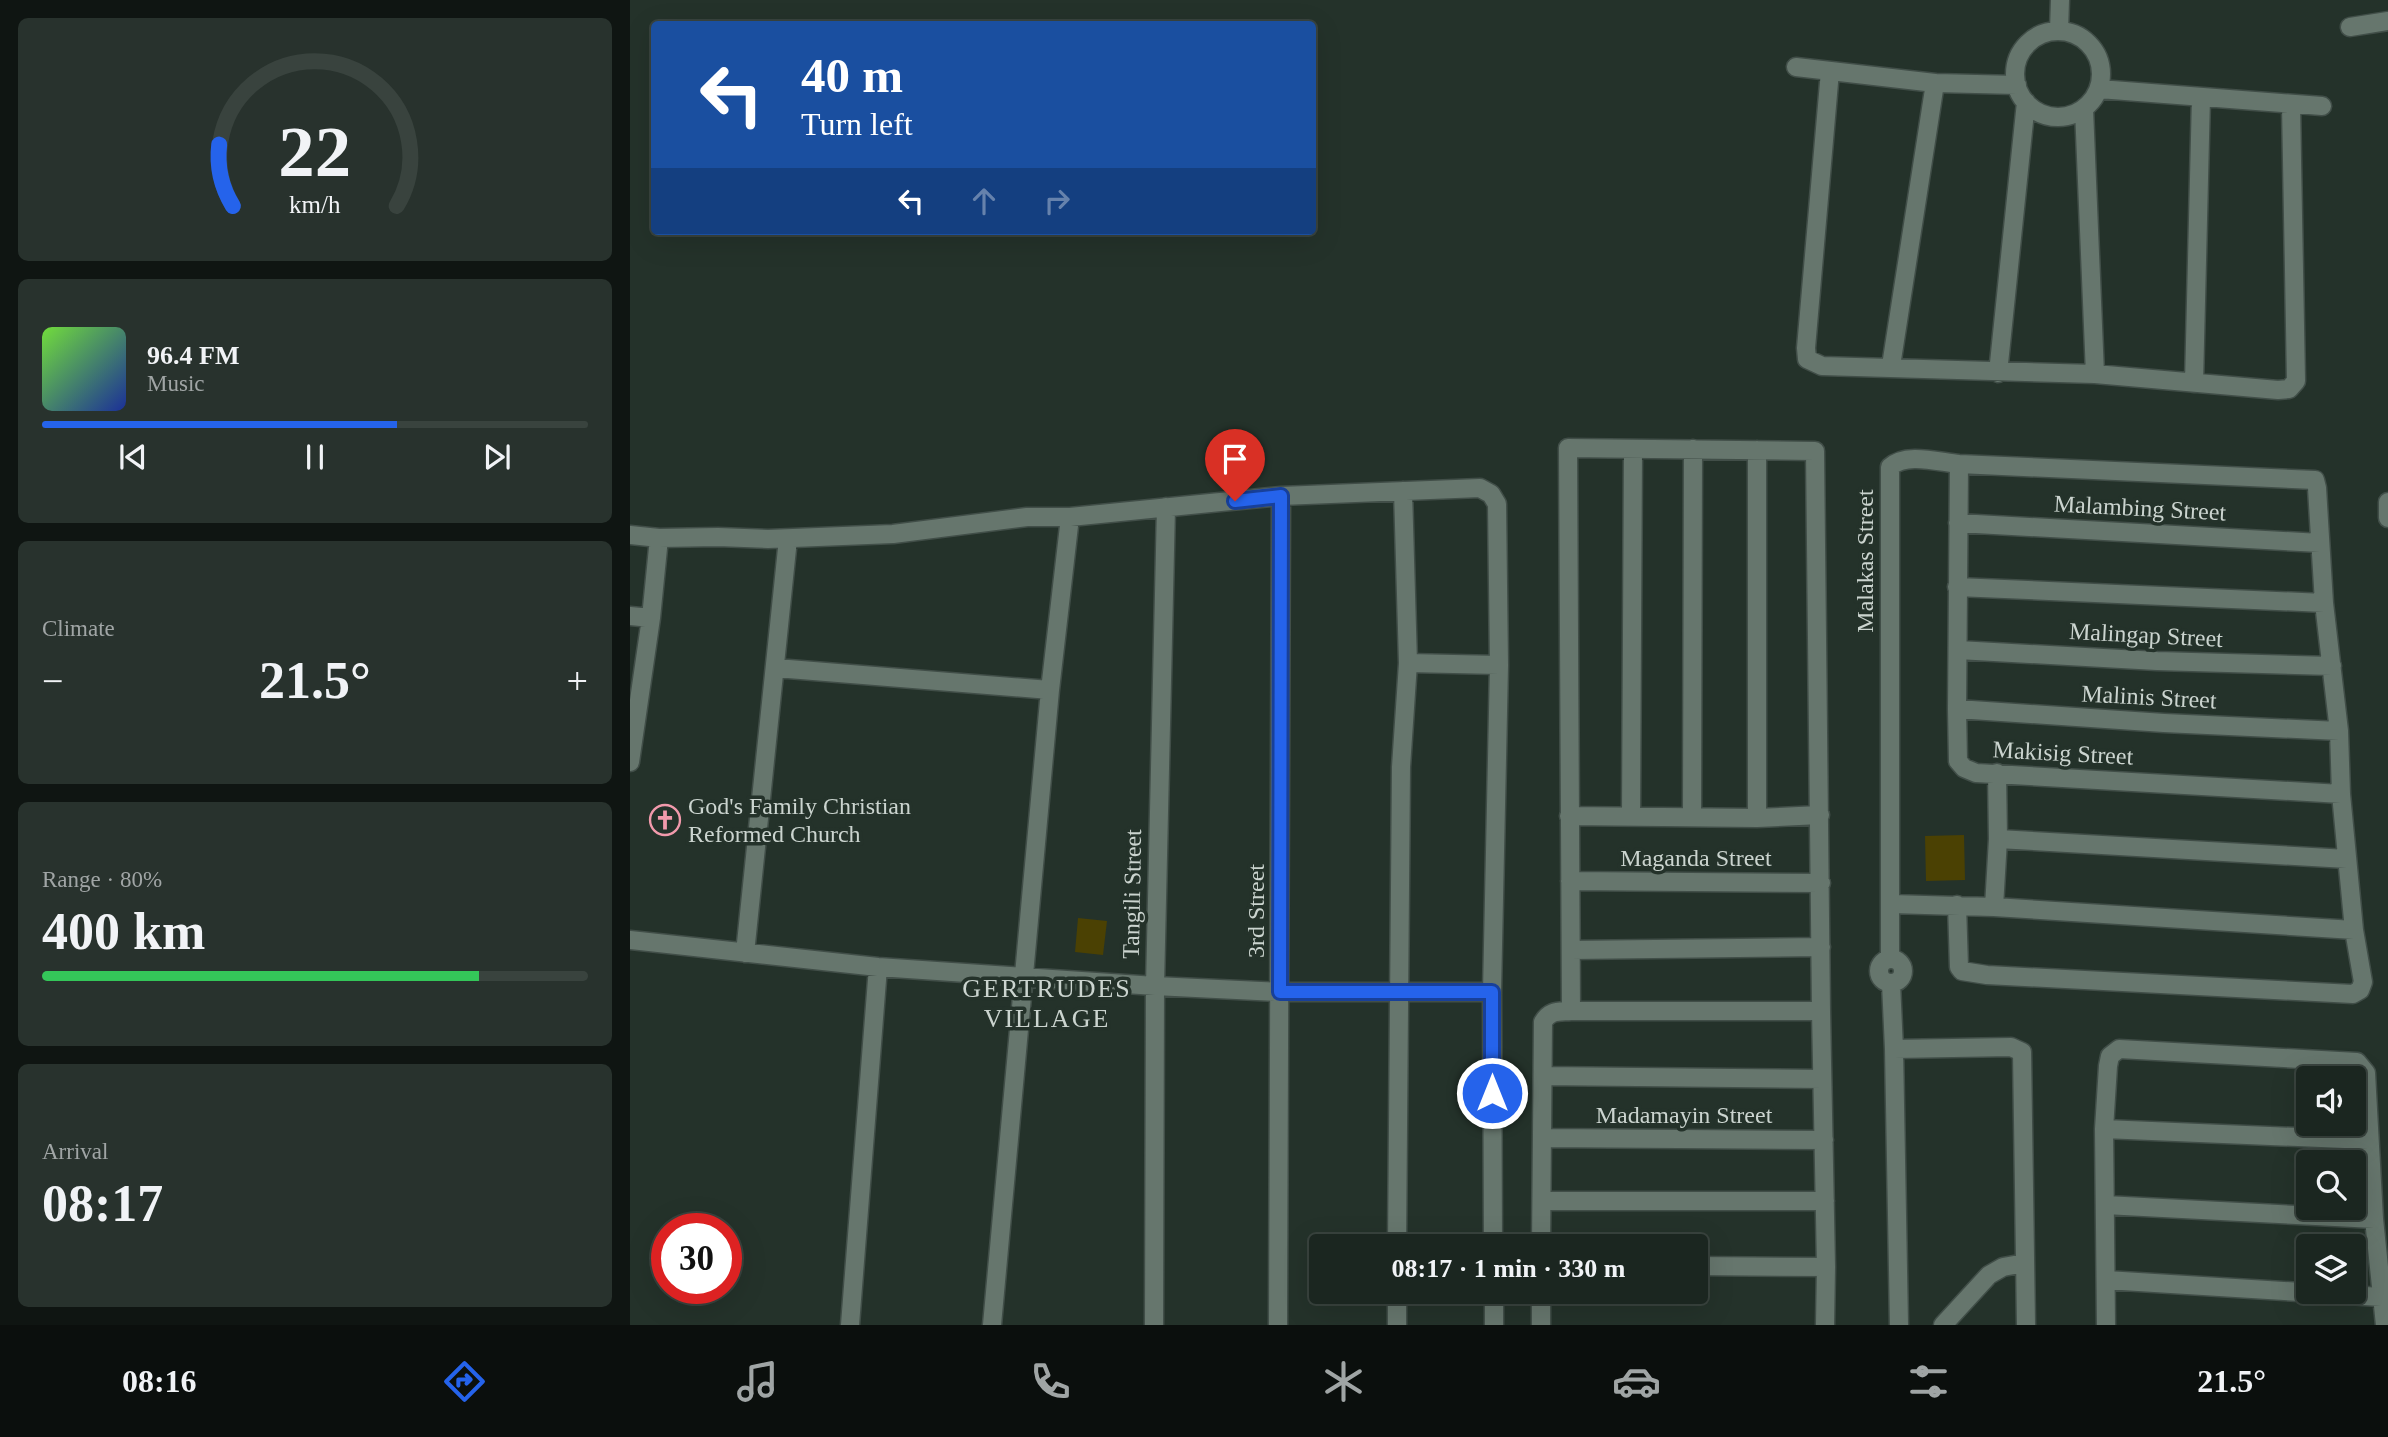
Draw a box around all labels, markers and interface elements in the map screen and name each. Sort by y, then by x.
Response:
text: 40 m [801,48,903,103]
icon: left [686,49,777,140]
text: Turn left [801,106,913,142]
text: 22 [279,111,351,192]
icon: left [892,182,930,220]
icon: ahead [965,182,1003,220]
icon: right [1038,182,1076,220]
text: km/h [289,191,341,218]
text: 96.4 FM [147,341,239,370]
text: Music [147,371,205,396]
pin [1205,429,1265,501]
icon: previous [114,438,152,476]
icon: pause [296,438,334,476]
icon: next [478,438,516,476]
icon: arrive [1216,440,1254,478]
street label: Malakas Street [1852,489,1878,633]
street label: Malambing Street [2053,491,2227,526]
text: Climate [42,616,115,641]
street label: Malingap Street [2068,618,2224,652]
text: 21.5° [259,652,371,709]
text: − [42,660,63,702]
text: + [567,660,588,702]
street label: Malinis Street [2081,680,2218,714]
street label: Makisig Street [1992,736,2134,770]
place label: God's Family Christian Reformed Church [688,793,911,847]
church icon: God's Family Christian Reformed Church [648,803,682,837]
street label: Tangili Street [1118,829,1146,959]
street label: Maganda Street [1620,845,1772,871]
street label: 3rd Street [1243,864,1269,958]
text: Range · 80% [42,867,162,892]
text: 400 km [42,903,205,960]
district label: GERTRUDES VILLAGE [962,974,1132,1033]
position arrow [1455,1056,1529,1130]
map controls [2296,1066,2366,1304]
button: sound [2296,1066,2366,1136]
street label: Madamayin Street [1596,1102,1773,1128]
text: Arrival [42,1139,108,1164]
button: search [2296,1150,2366,1220]
text: 08:17 [42,1175,163,1232]
speed limit sign: 30 [651,1213,742,1304]
button: layers [2296,1234,2366,1304]
text: 08:17 · 1 min · 330 m [1392,1254,1626,1283]
icon: directions [440,1357,489,1406]
icon: music [733,1357,782,1406]
icon: phone [1026,1357,1075,1406]
icon: climate [1319,1357,1368,1406]
icon: car [1612,1357,1661,1406]
icon: filters [1904,1357,1953,1406]
text: 08:16 [122,1363,197,1399]
text: 21.5° [2197,1363,2266,1399]

